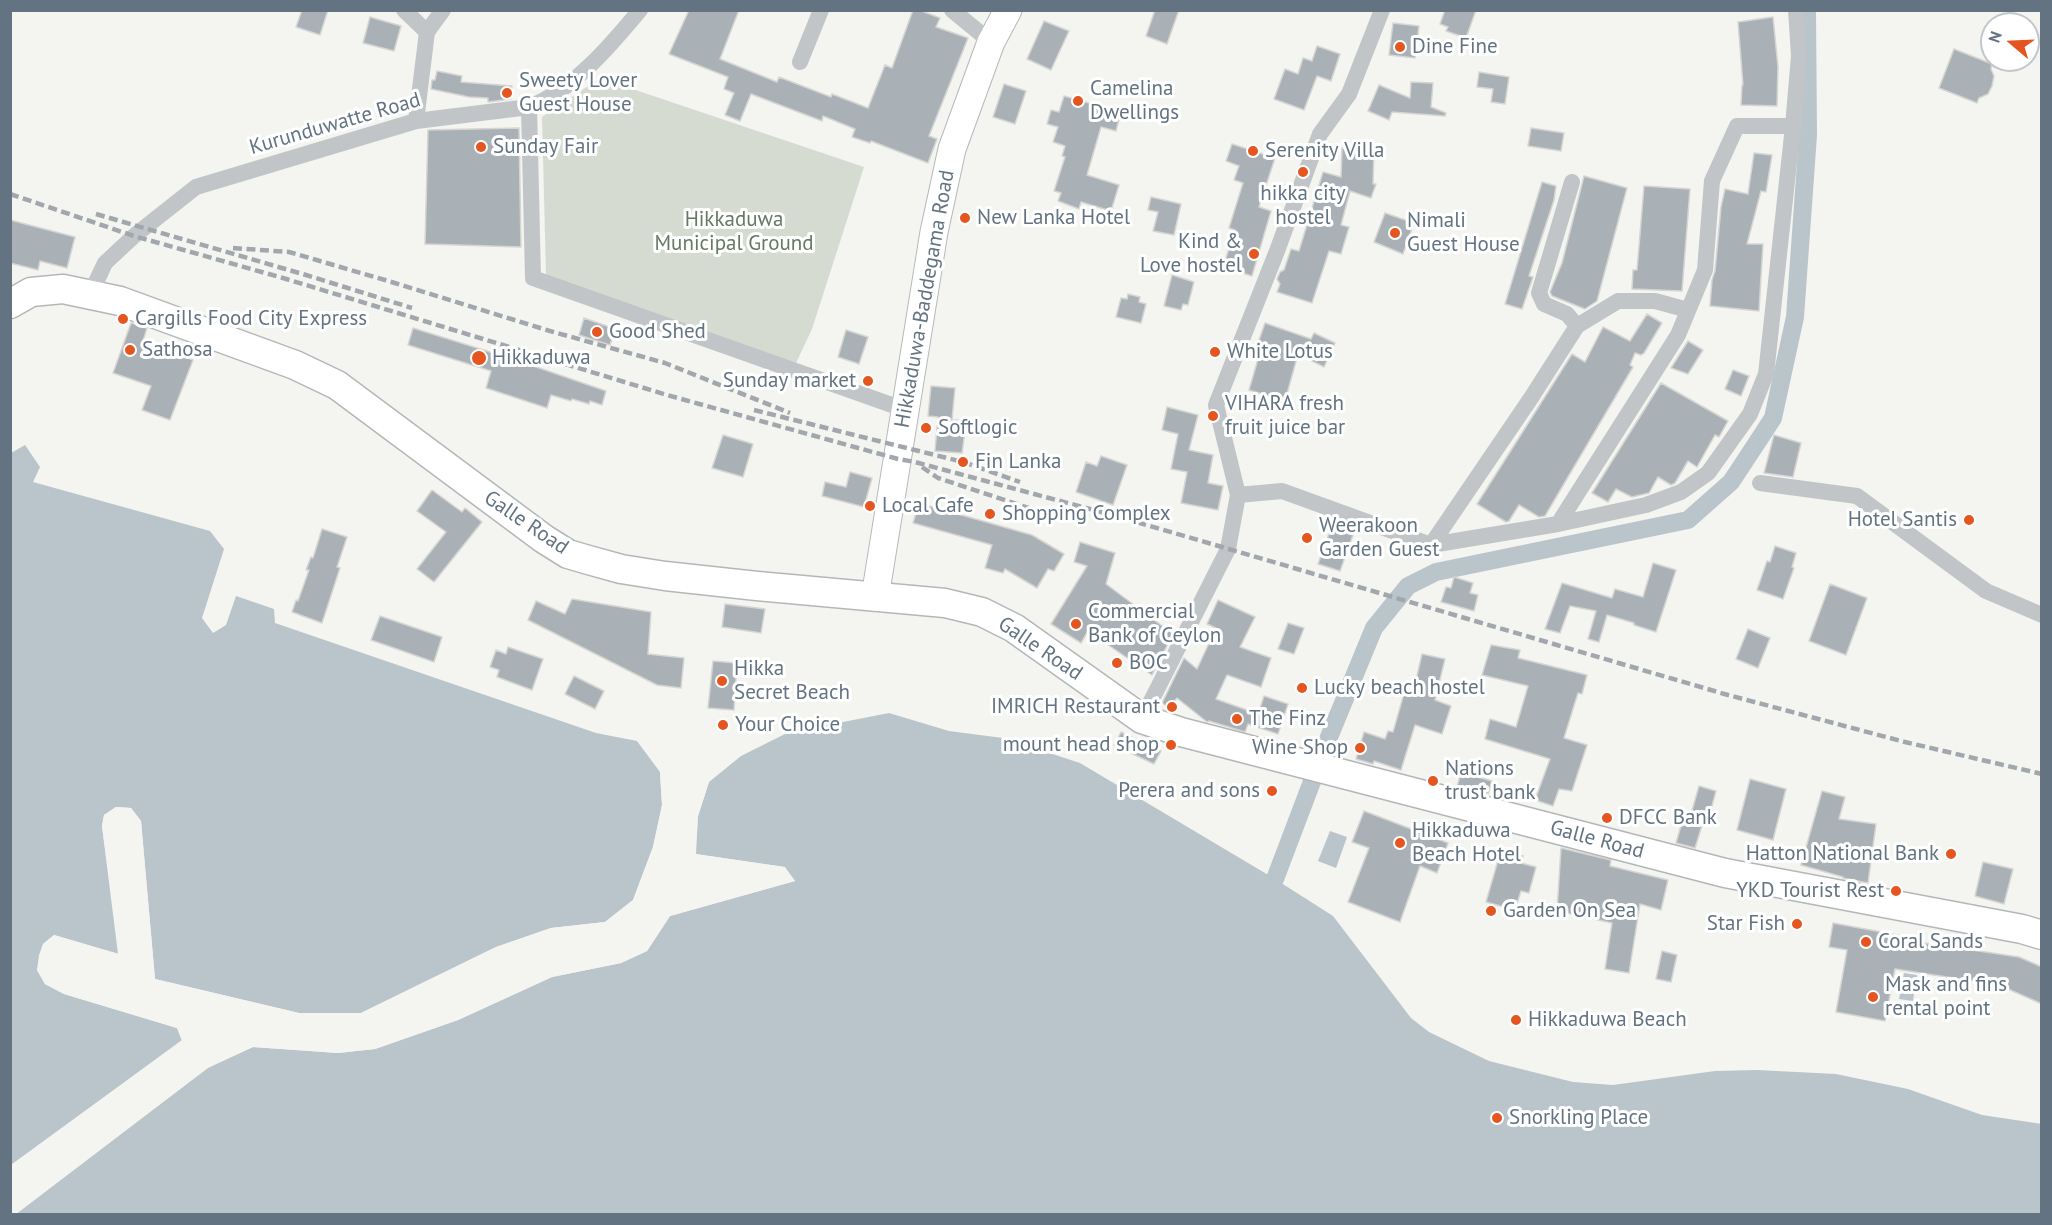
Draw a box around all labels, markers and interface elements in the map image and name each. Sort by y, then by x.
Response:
north arrow [1980,12,2040,72]
text: N [1984,29,2006,45]
place label: Dine Fine [1412,34,1498,60]
marker: Dine Fine [1393,40,1407,54]
place label: Sweety Lover Guest House [519,68,637,118]
place label: Camelina Dwellings [1090,76,1179,126]
marker: Sweety Lover Guest House [500,86,514,100]
street label: Kurunduwatte Road [247,88,423,160]
marker: Camelina Dwellings [1071,94,1085,108]
place label: Sunday Fair [493,134,598,160]
place label: Serenity Villa [1265,138,1384,164]
marker: Sunday Fair [474,140,488,154]
marker: Serenity Villa [1246,144,1260,158]
marker: hikka city hostel [1296,165,1310,179]
street label: Hikkaduwa-Baddegama Road [890,168,960,430]
place label: hikka city hostel [1260,181,1346,231]
place label: New Lanka Hotel [977,205,1130,231]
park label: Hikkaduwa Municipal Ground [654,207,814,257]
place label: Nimali Guest House [1407,208,1520,258]
marker: New Lanka Hotel [958,211,972,225]
marker: Nimali Guest House [1388,226,1402,240]
place label: Kind & Love hostel [1140,229,1242,279]
marker: Kind & Love hostel [1247,247,1261,261]
place label: Cargills Food City Express [135,306,367,332]
marker: Cargills Food City Express [116,312,130,326]
place label: Good Shed [609,319,706,345]
marker: Good Shed [590,325,604,339]
place label: Sathosa [142,337,213,363]
place label: White Lotus [1227,339,1333,365]
marker: Sathosa [123,343,137,357]
place label: Hikkaduwa [492,345,591,371]
marker: White Lotus [1208,345,1222,359]
marker: Hikkaduwa [470,349,488,367]
place label: Sunday market [723,368,856,394]
marker: Sunday market [861,374,875,388]
place label: VIHARA fresh fruit juice bar [1225,391,1345,441]
marker: VIHARA fresh fruit juice bar [1206,409,1220,423]
place label: Softlogic [938,415,1017,441]
marker: Softlogic [919,421,933,435]
place label: Fin Lanka [975,449,1061,475]
marker: Fin Lanka [956,455,970,469]
street label: Galle Road [479,486,573,560]
place label: Local Cafe [882,493,974,519]
marker: Local Cafe [863,499,877,513]
place label: Shopping Complex [1002,501,1171,527]
marker: Shopping Complex [983,507,997,521]
place label: Hotel Santis [1848,507,1957,533]
place label: Weerakoon Garden Guest [1319,513,1439,563]
marker: Hotel Santis [1962,513,1976,527]
marker: Weerakoon Garden Guest [1300,531,1314,545]
place label: Commercial Bank of Ceylon [1088,599,1221,649]
street label: Galle Road [993,612,1087,686]
marker: Commercial Bank of Ceylon [1069,617,1083,631]
place label: BOC [1129,650,1168,676]
place label: Hikka Secret Beach [734,656,850,706]
marker: BOC [1110,656,1124,670]
marker: Hikka Secret Beach [715,674,729,688]
place label: Lucky beach hostel [1314,675,1485,701]
marker: Lucky beach hostel [1295,681,1309,695]
place label: IMRICH Restaurant [991,694,1160,720]
marker: IMRICH Restaurant [1165,700,1179,714]
place label: The Finz [1249,706,1326,732]
place label: Your Choice [735,712,840,738]
marker: The Finz [1230,712,1244,726]
marker: Your Choice [716,718,730,732]
place label: mount head shop [1003,732,1159,758]
place label: Wine Shop [1252,735,1348,761]
marker: mount head shop [1164,738,1178,752]
marker: Wine Shop [1353,741,1367,755]
place label: Nations trust bank [1445,756,1535,806]
marker: Nations trust bank [1426,774,1440,788]
place label: Perera and sons [1118,778,1260,804]
marker: Perera and sons [1265,784,1279,798]
place label: DFCC Bank [1619,805,1717,831]
marker: DFCC Bank [1600,811,1614,825]
street label: Galle Road [1547,815,1647,865]
place label: Hikkaduwa Beach Hotel [1412,818,1521,868]
marker: Hikkaduwa Beach Hotel [1393,836,1407,850]
place label: Hatton National Bank [1746,841,1939,867]
marker: Hatton National Bank [1944,847,1958,861]
place label: YKD Tourist Rest [1736,878,1884,904]
marker: YKD Tourist Rest [1889,884,1903,898]
place label: Garden On Sea [1503,898,1636,924]
marker: Garden On Sea [1484,904,1498,918]
place label: Star Fish [1707,911,1785,937]
marker: Star Fish [1790,917,1804,931]
place label: Coral Sands [1878,929,1983,955]
marker: Coral Sands [1859,935,1873,949]
place label: Mask and fins rental point [1885,972,2007,1022]
marker: Mask and fins rental point [1866,990,1880,1004]
place label: Hikkaduwa Beach [1528,1007,1687,1033]
marker: Hikkaduwa Beach [1509,1013,1523,1027]
place label: Snorkling Place [1509,1105,1648,1131]
marker: Snorkling Place [1490,1111,1504,1125]

